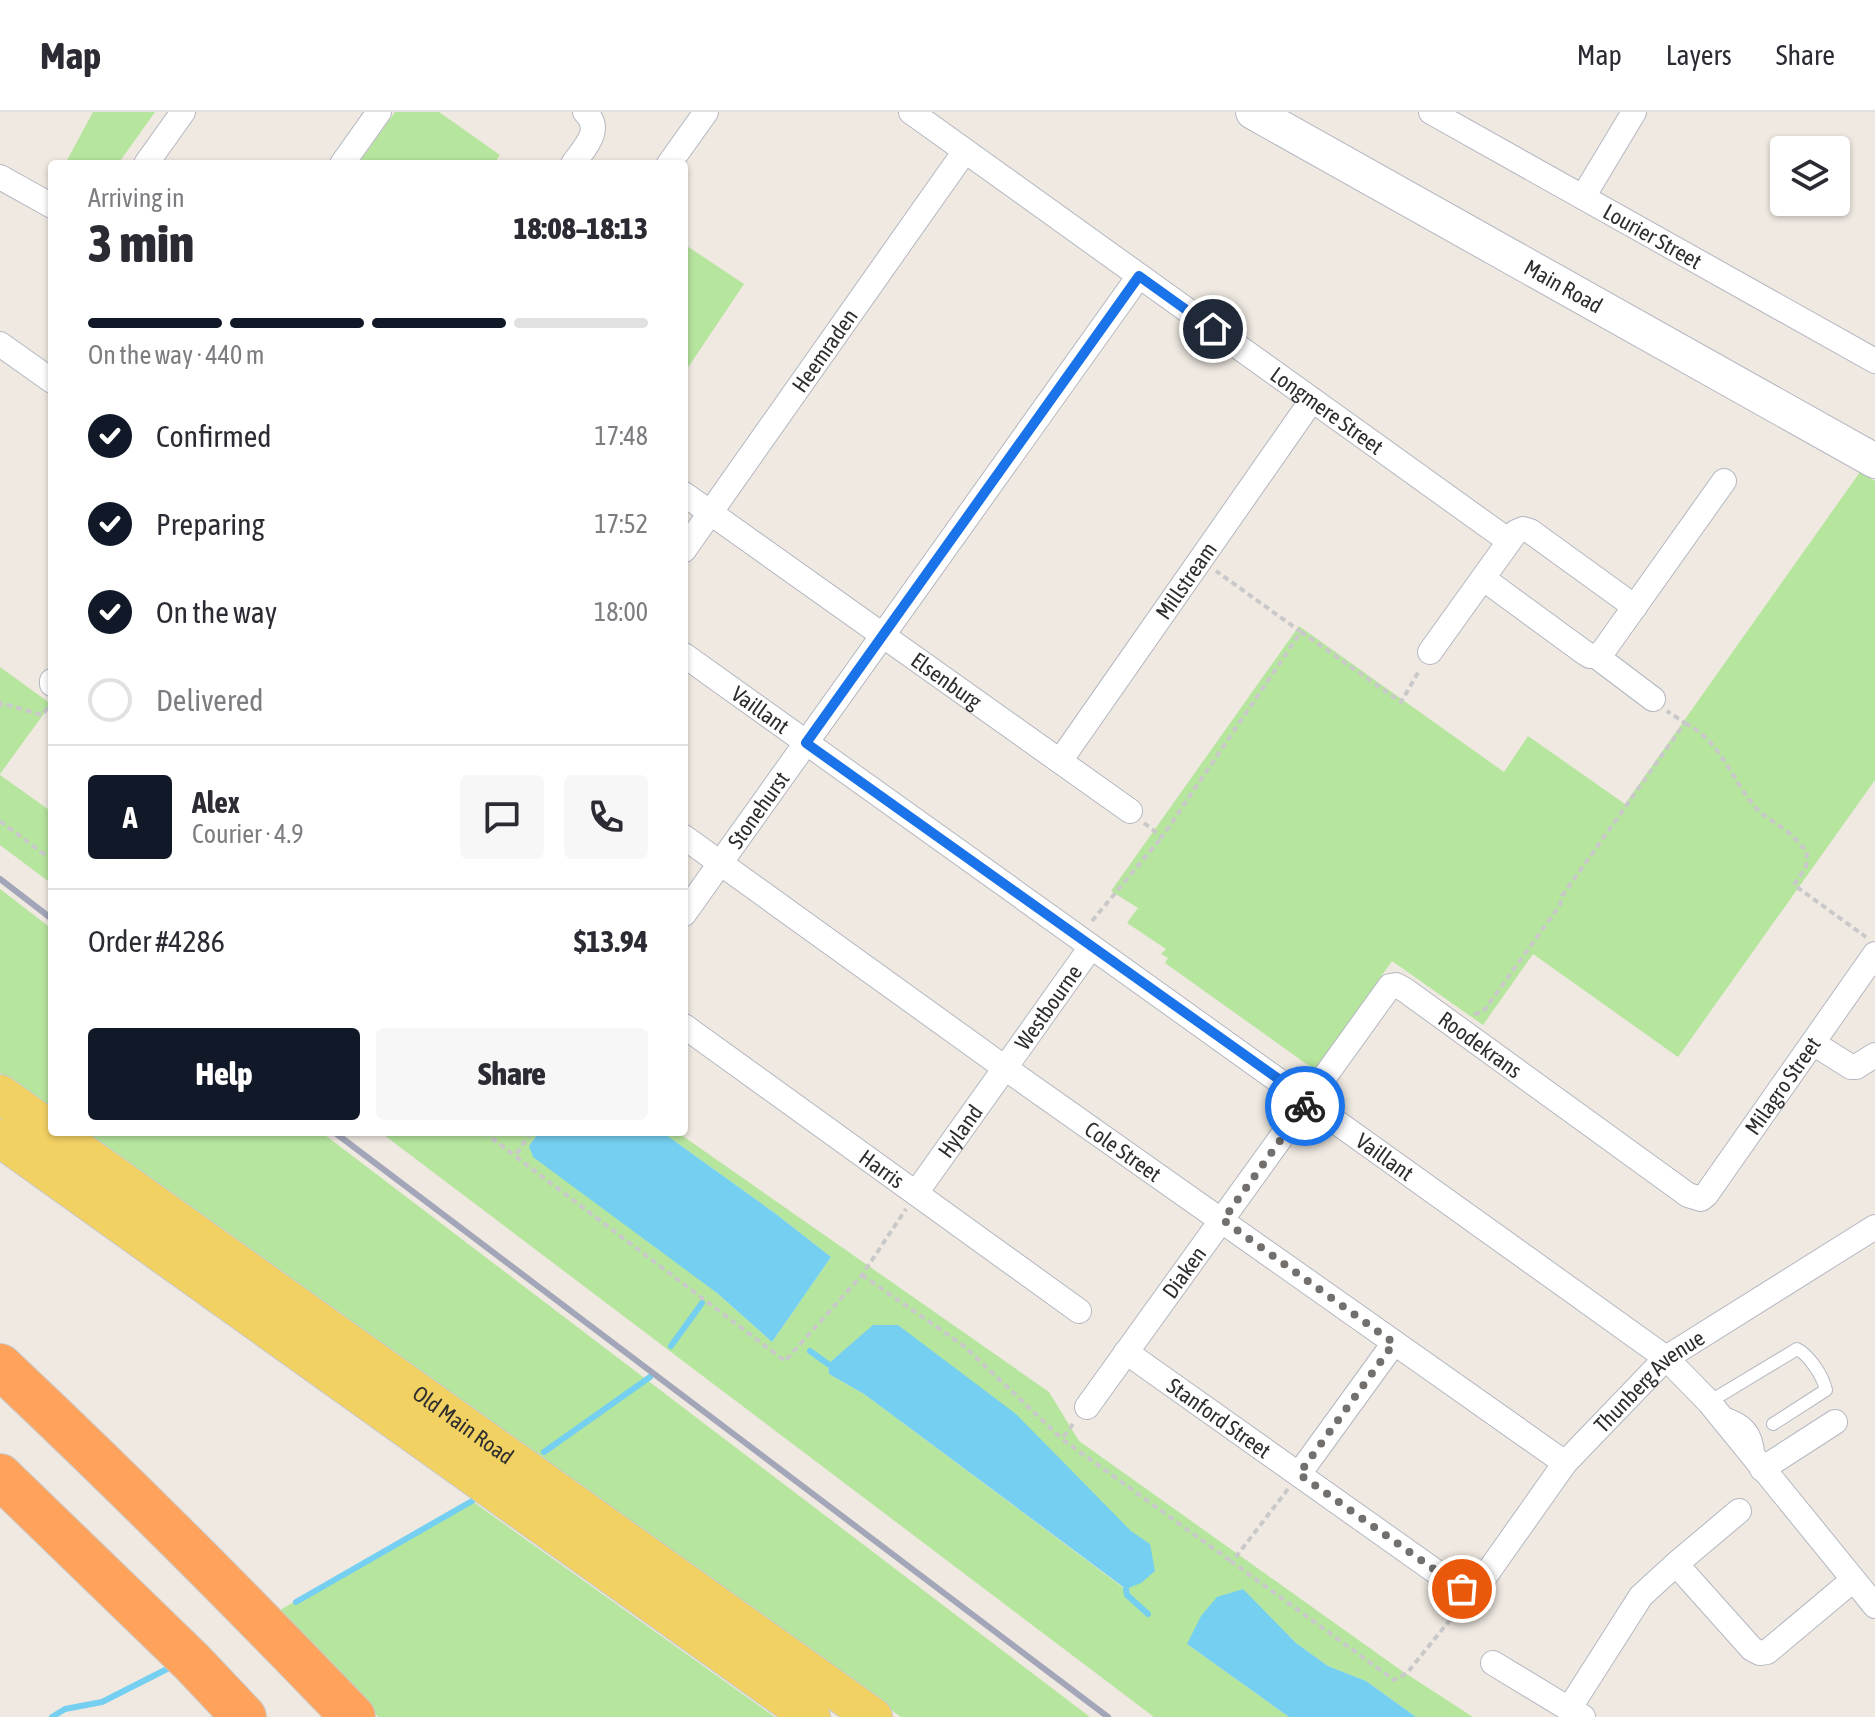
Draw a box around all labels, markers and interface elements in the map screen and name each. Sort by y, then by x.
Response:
text: Map [40,34,101,77]
text: Map [1577,39,1622,71]
text: Layers [1666,39,1732,71]
text: Share [1776,39,1835,71]
map controls [1770,136,1850,216]
button: layers [1770,136,1850,216]
text: Arriving in [88,183,185,213]
street label: Lourier Street [1599,198,1706,274]
text: 18:08–18:13 [513,211,648,245]
text: 3 min [88,213,194,273]
street label: Main Road [1520,254,1607,319]
pin [1179,295,1247,363]
street label: Heemraden [786,304,863,397]
icon: home [1191,307,1235,351]
text: On the way · 440 m [88,340,265,370]
street label: Longmere Street [1266,361,1389,460]
icon: check [88,414,132,458]
text: Confirmed [156,419,271,453]
text: 17:48 [594,421,648,451]
icon: check [88,502,132,546]
text: Preparing [156,507,265,541]
text: 17:52 [594,509,648,539]
street label: Millstream [1150,537,1222,624]
icon: check [88,590,132,634]
text: On the way [156,595,277,629]
text: 18:00 [594,597,648,627]
street label: Elsenburg [906,647,987,715]
street label: Vaillant [727,680,794,739]
text: Delivered [156,683,264,717]
street label: Stonehurst [722,766,795,853]
button: chat [460,775,544,859]
button: phone [564,775,648,859]
text: Alex [192,785,240,819]
text: A [123,800,137,834]
text: Courier · 4.9 [192,819,303,849]
text: Order #4286 [88,924,225,958]
text: $13.94 [574,924,648,958]
street label: Westbourne [1009,960,1087,1055]
street label: Roodekrans [1434,1006,1527,1083]
button: Help [88,1028,360,1120]
button: Share [376,1028,648,1120]
street label: Milagro Street [1739,1032,1826,1140]
courier [1265,1066,1345,1146]
icon: bike [1283,1084,1327,1128]
street label: Hyland [932,1099,988,1163]
street label: Cole Street [1080,1116,1166,1187]
street label: Vaillant [1351,1127,1419,1186]
street label: Harris [854,1144,909,1194]
street label: Diaken [1157,1241,1211,1303]
street label: Thunberg Avenue [1589,1324,1709,1438]
street label: Stanford Street [1162,1372,1276,1464]
street label: Old Main Road [408,1380,519,1469]
pin [1428,1555,1496,1623]
icon: bag [1440,1567,1484,1611]

